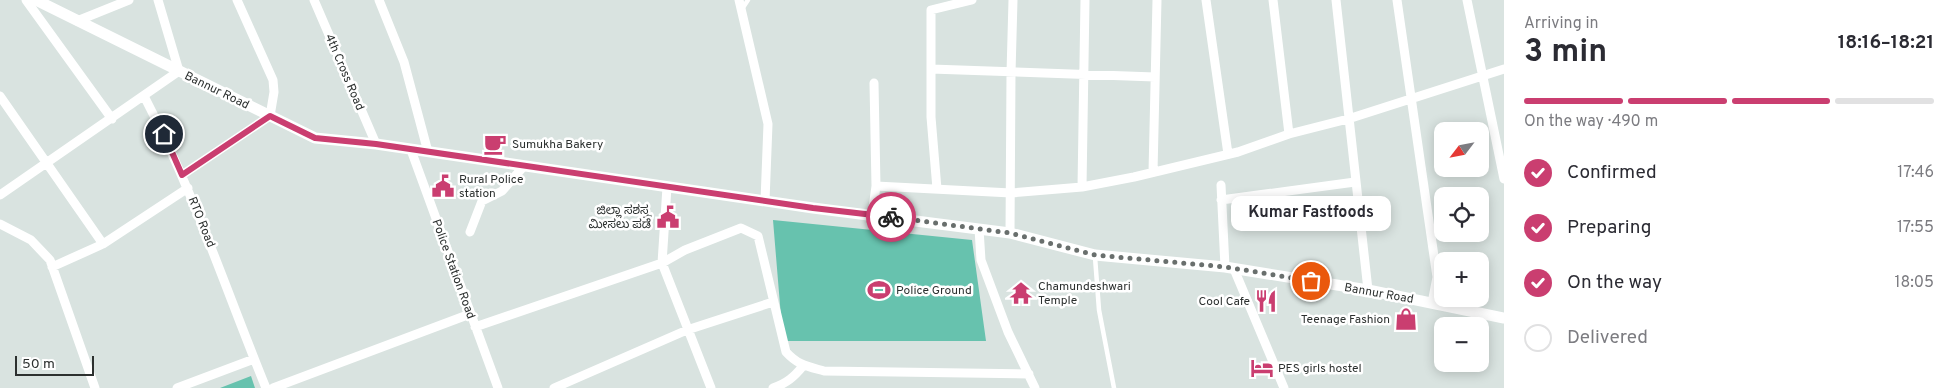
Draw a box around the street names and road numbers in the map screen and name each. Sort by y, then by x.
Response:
street label: 4th Cross Road [321,32,367,113]
street label: Bannur Road [181,68,252,113]
street label: RTO Road [184,195,219,250]
street label: Police Station Road [428,217,479,321]
street label: Bannur Road [1343,280,1415,308]

